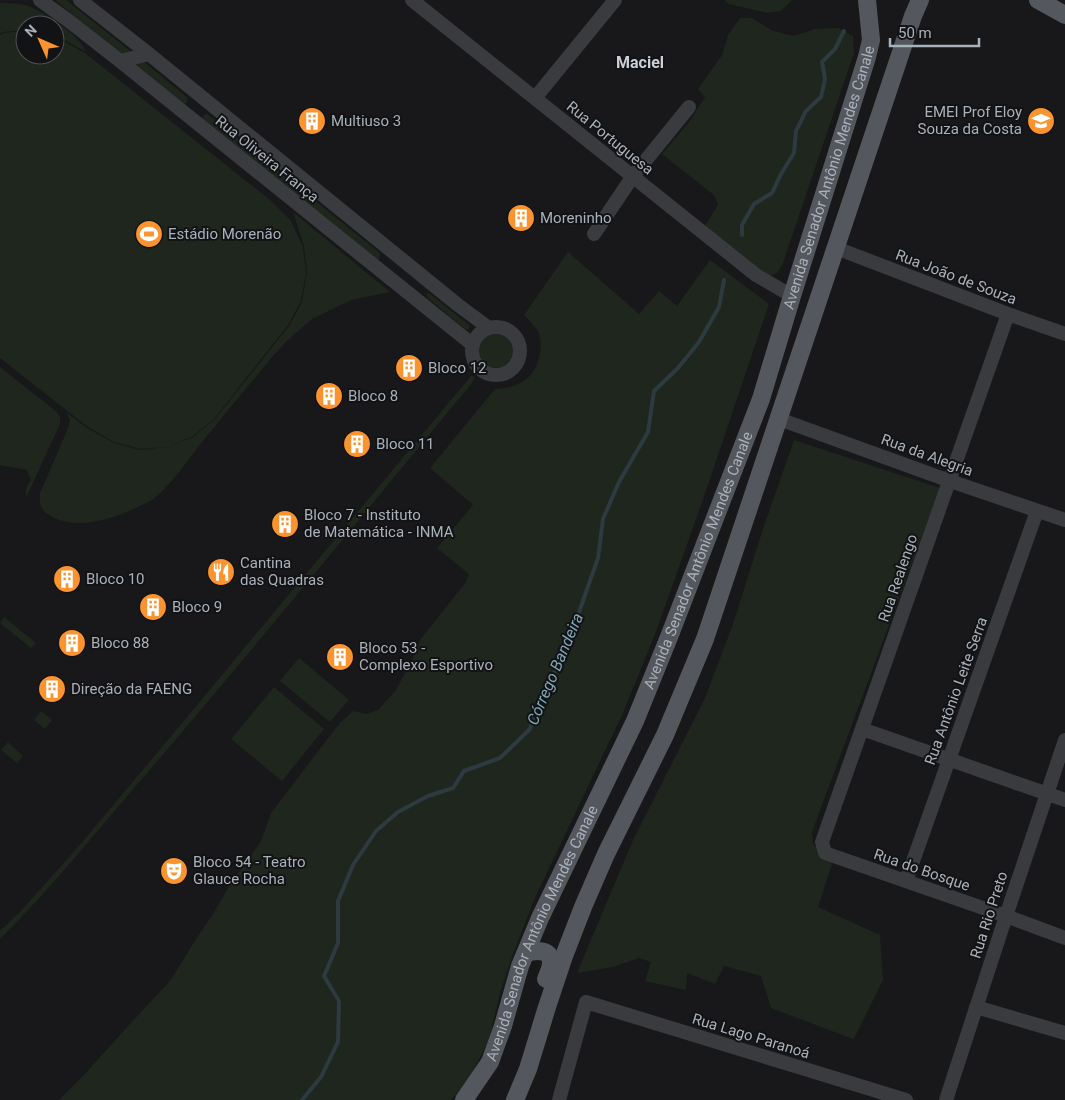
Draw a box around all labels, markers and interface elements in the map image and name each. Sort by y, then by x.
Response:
north arrow [15,15,65,65]
scale bar [890,15,979,47]
text: N [22,22,40,40]
text: 50 m [898,24,932,42]
street label: Avenida Senador Antônio Mendes Canale [780,44,878,311]
district label: Maciel [616,53,664,72]
street label: Rua Portuguesa [563,97,657,179]
place label: EMEI Prof Eloy Souza da Costa [917,103,1022,138]
building icon: Multiuso 3 [297,106,327,136]
school or university icon: EMEI Prof Eloy Souza da Costa [1026,106,1056,136]
street label: Rua Oliveira França [212,112,322,206]
place label: Multiuso 3 [331,112,401,130]
building icon: Moreninho [506,203,536,233]
place label: Moreninho [540,209,612,227]
sports icon: Estádio Morenão [134,219,164,249]
place label: Estádio Morenão [168,225,281,243]
street label: Rua João de Souza [893,246,1019,308]
building icon: Bloco 12 [394,353,424,383]
place label: Bloco 12 [428,359,487,377]
building icon: Bloco 8 [314,381,344,411]
place label: Bloco 8 [348,387,398,405]
building icon: Bloco 11 [342,429,372,459]
street label: Avenida Senador Antônio Mendes Canale [640,429,757,692]
street label: Rua da Alegria [879,430,975,480]
place label: Bloco 11 [376,435,435,453]
place label: Bloco 7 - Instituto de Matemática - INMA [304,506,454,541]
building icon: Bloco 7 - Instituto de Matemática - INMA [270,509,300,539]
street label: Rua Realengo [875,532,921,624]
place label: Cantina das Quadras [240,554,324,589]
restaurant icon: Cantina das Quadras [206,557,236,587]
building icon: Bloco 10 [52,564,82,594]
place label: Bloco 10 [86,570,145,588]
building icon: Bloco 9 [138,592,168,622]
place label: Bloco 9 [172,598,222,616]
water label: Córrego Bandeira [523,610,587,728]
street label: Rua Antônio Leite Serra [921,615,991,767]
building icon: Bloco 88 [57,628,87,658]
place label: Bloco 88 [91,634,150,652]
place label: Bloco 53 - Complexo Esportivo [359,639,493,674]
building icon: Bloco 53 - Complexo Esportivo [325,642,355,672]
building icon: Direção da FAENG [37,674,67,704]
place label: Direção da FAENG [71,680,192,698]
street label: Avenida Senador Antônio Mendes Canale [482,802,602,1064]
street label: Rua do Bosque [872,845,972,895]
place label: Bloco 54 - Teatro Glauce Rocha [193,853,306,888]
theatre icon: Bloco 54 - Teatro Glauce Rocha [159,856,189,886]
street label: Rua Rio Preto [966,869,1012,961]
street label: Rua Lago Paranoá [690,1010,812,1062]

